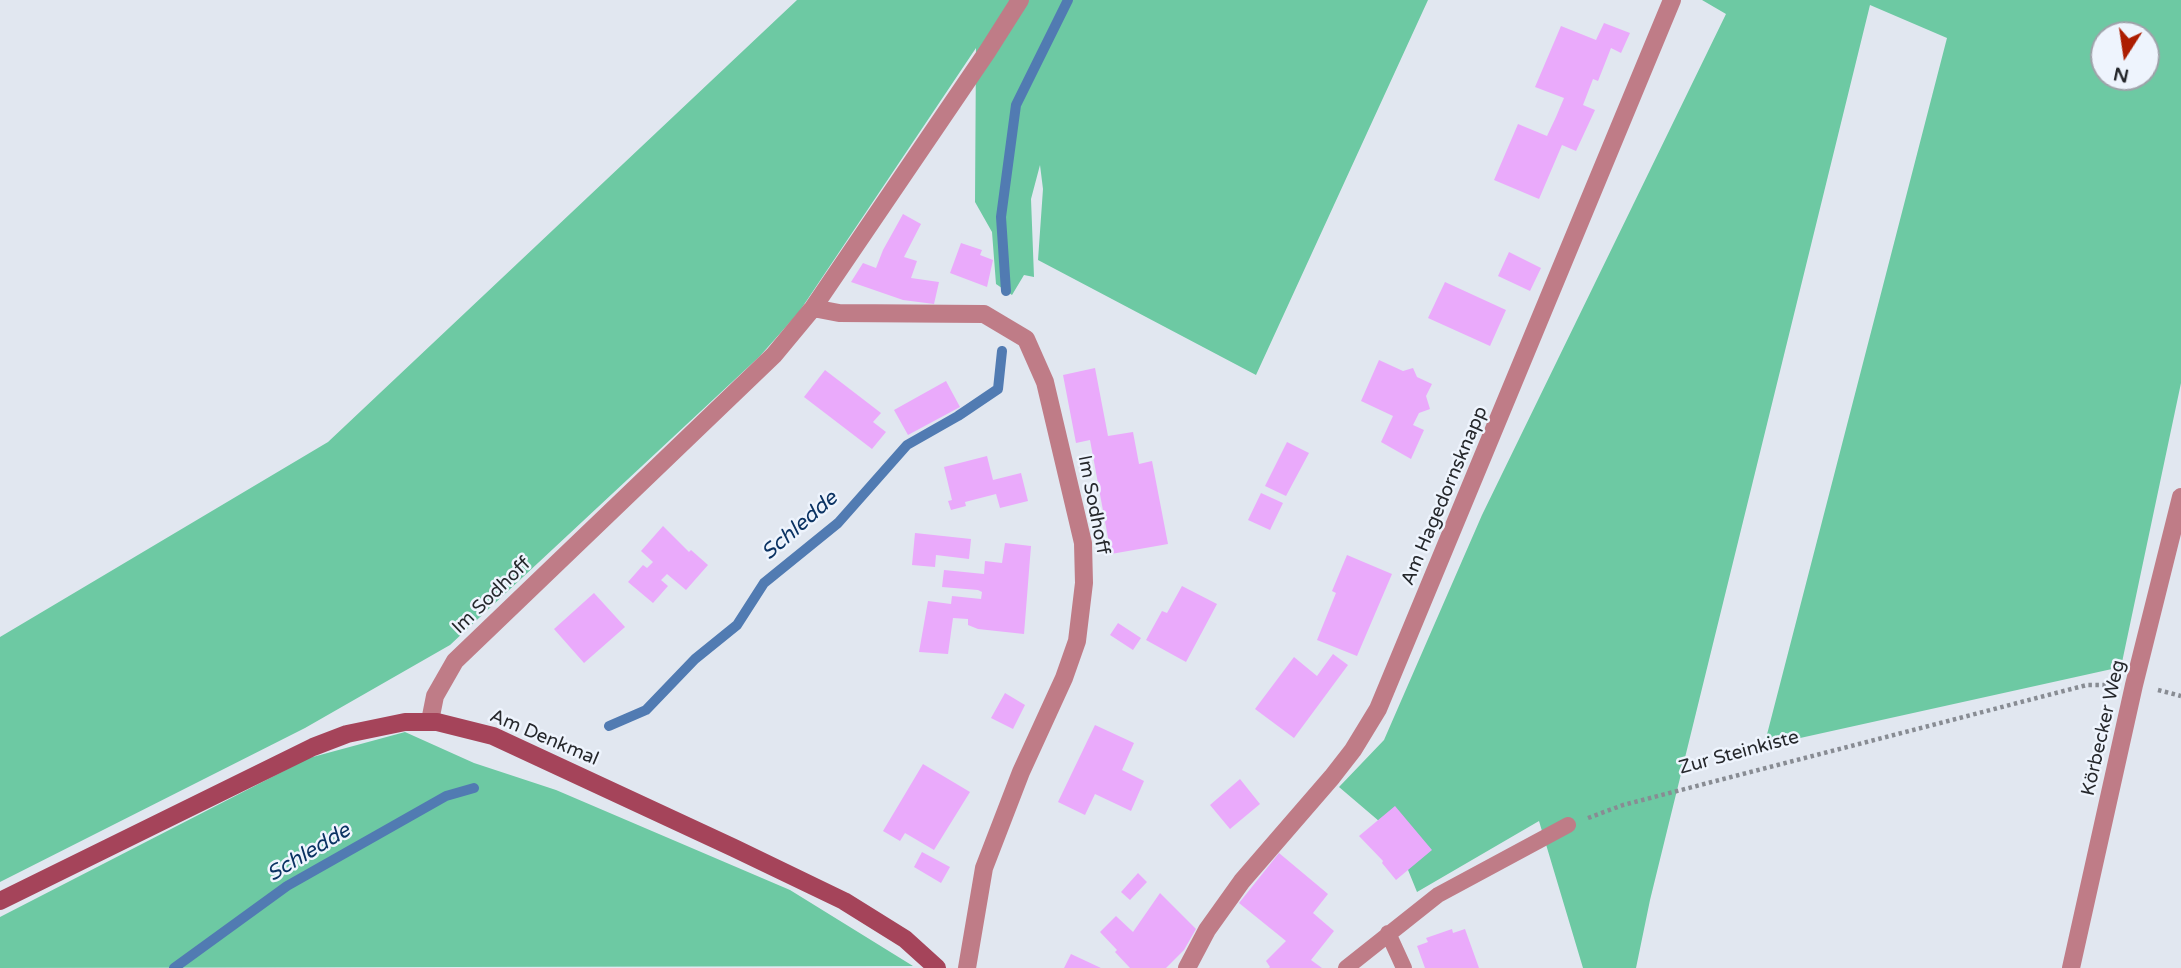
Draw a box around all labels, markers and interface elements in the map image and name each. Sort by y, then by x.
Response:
north arrow [2090,21,2160,91]
text: N [2111,62,2131,87]
street label: Am Hagedornsknapp [1397,403,1493,589]
street label: Im Sodhoff [1072,453,1114,557]
water label: Schledde [757,486,843,566]
street label: Im Sodhoff [448,553,536,639]
street label: Körbecker Weg [2077,658,2131,798]
street label: Am Denkmal [486,705,602,771]
street label: Zur Steinkiste [1676,726,1802,780]
water label: Schledde [263,818,355,888]

